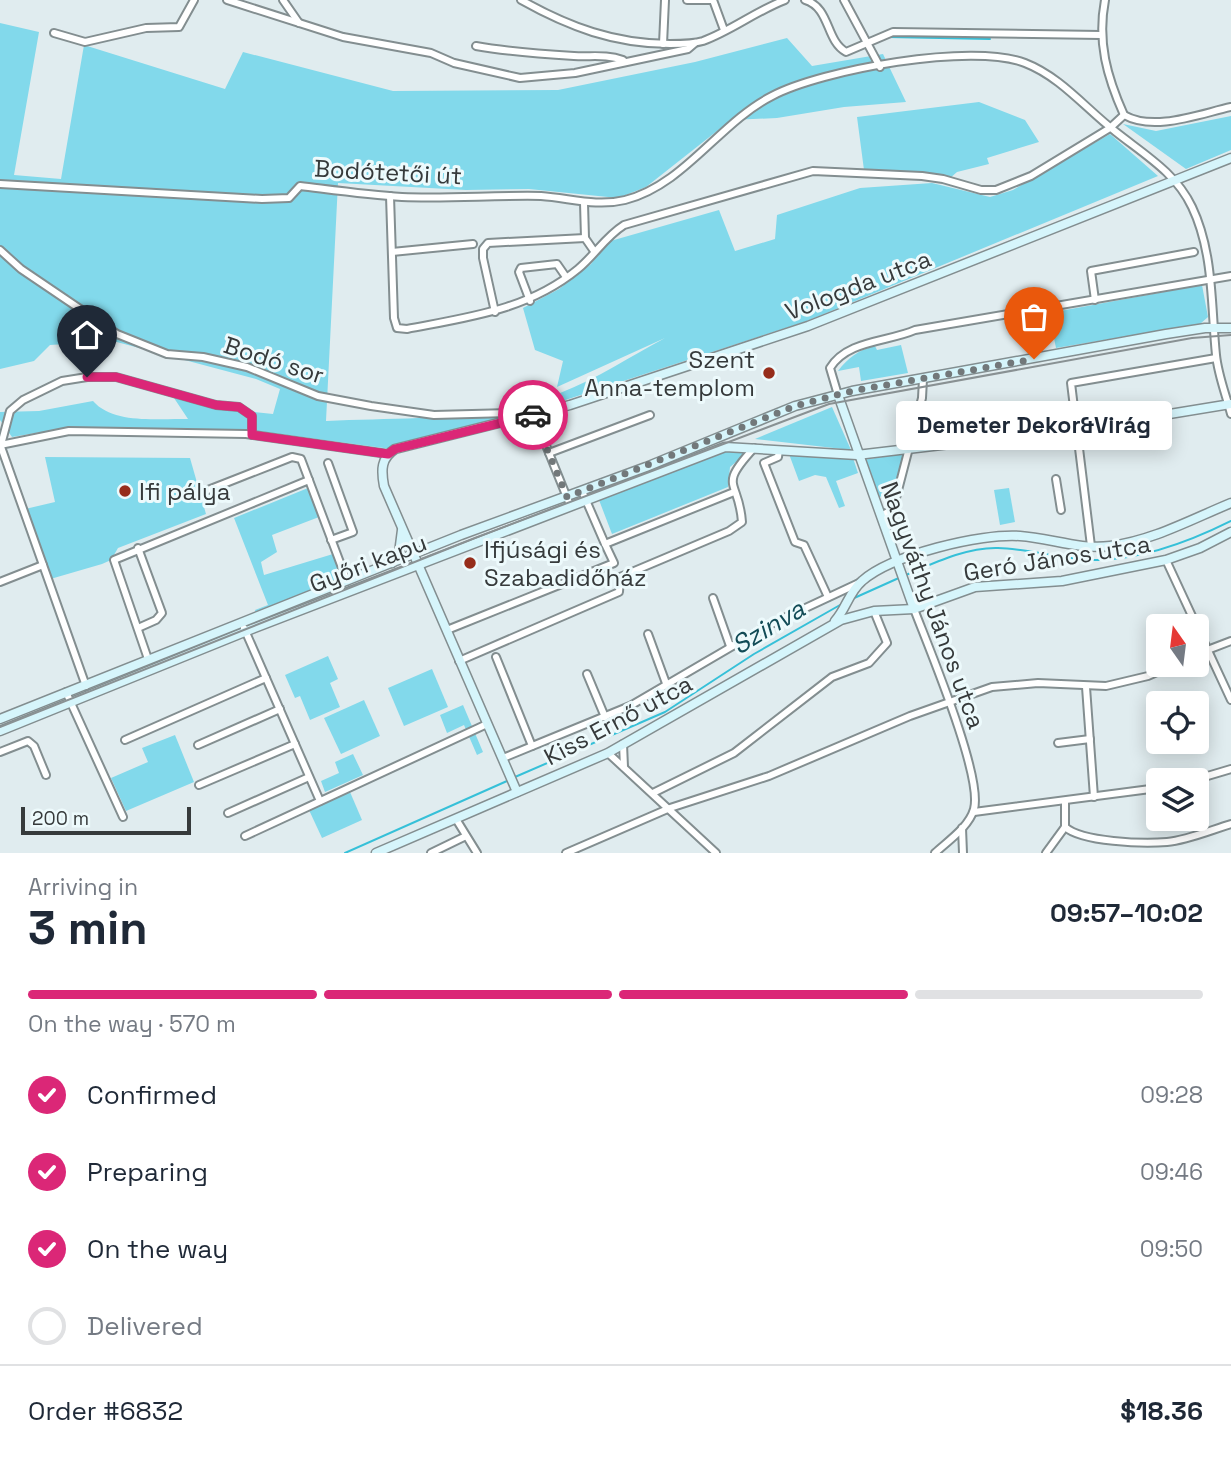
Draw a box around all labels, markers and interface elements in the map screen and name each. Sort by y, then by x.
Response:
street label: Bodótetői út [313,153,463,191]
street label: Vologda utca [781,243,936,327]
pin [1004,287,1064,359]
icon: bag [1015,298,1053,336]
pin [57,305,117,377]
icon: home [68,316,106,354]
street label: Bodó sor [220,329,328,391]
place label: Szent Anna-templom [584,344,755,403]
marker: Szent Anna-templom [761,365,777,381]
courier [498,380,568,450]
icon: car [514,396,552,434]
callout: Demeter Dekor&Virág [896,401,1172,450]
text: Demeter Dekor&Virág [917,410,1151,440]
place label: Ifi pálya [139,476,231,507]
street label: Nagyváthy János utca [874,477,992,733]
marker: Ifi pálya [117,483,133,499]
street label: Győri kapu [305,526,431,600]
street label: Geró János utca [961,528,1153,588]
place label: Ifjúsági és Szabadidőház [484,534,647,593]
marker: Ifjúsági és Szabadidőház [462,555,478,571]
water label: Szinva [725,591,812,662]
north arrow [1146,614,1209,677]
map controls [1146,614,1209,831]
street label: Kiss Ernő utca [538,668,698,772]
button: locate [1146,691,1209,754]
button: layers [1146,768,1209,831]
scale bar [21,804,191,836]
text: 200 m [32,806,89,831]
text: Arriving in [28,872,138,902]
text: 09:57–10:02 [1050,896,1203,930]
text: 3 min [28,899,148,957]
text: On the way · 570 m [28,1009,236,1039]
icon: check [28,1076,66,1114]
text: Confirmed [87,1078,217,1112]
text: 09:28 [1140,1080,1203,1110]
icon: check [28,1153,66,1191]
text: Preparing [87,1155,208,1189]
text: 09:46 [1140,1157,1203,1187]
icon: check [28,1230,66,1268]
text: On the way [87,1232,228,1266]
text: 09:50 [1140,1234,1203,1264]
text: Delivered [87,1309,203,1343]
text: Order #6832 [28,1394,183,1428]
text: $18.36 [1120,1394,1203,1428]

